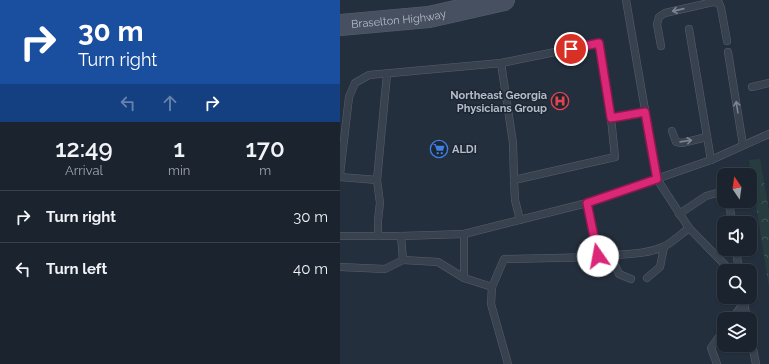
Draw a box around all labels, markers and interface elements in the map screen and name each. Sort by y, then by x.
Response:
street label: Braselton Highway [351,7,447,30]
one-way arrow [672,7,685,14]
text: 30 m [78,15,144,48]
icon: right [12,16,64,68]
pin [554,32,588,66]
icon: arrive [560,38,582,60]
text: Turn right [78,49,157,70]
place label: Northeast Georgia Physicians Group [450,89,547,115]
hospital icon: Northeast Georgia Physicians Group [550,91,570,111]
icon: left [117,92,139,114]
icon: ahead [159,92,181,114]
icon: right [201,92,223,114]
one-way arrow [733,101,741,114]
text: 12:49 [55,134,113,163]
text: 1 [173,134,185,163]
text: 170 [246,134,285,163]
one-way arrow [679,137,692,145]
supermarket icon: ALDI [429,139,449,159]
place label: ALDI [452,143,477,156]
text: Arrival [65,163,103,178]
text: min [168,163,190,178]
text: m [259,163,271,178]
north arrow [717,168,757,208]
map controls [717,168,757,352]
icon: right [12,206,34,228]
text: Turn right [46,208,116,226]
text: 30 m [293,208,328,226]
button: sound [717,216,757,256]
position arrow [577,235,619,277]
icon: left [12,258,34,280]
text: Turn left [46,260,107,278]
text: 40 m [293,260,328,278]
button: search [717,264,757,304]
button: layers [717,312,757,352]

